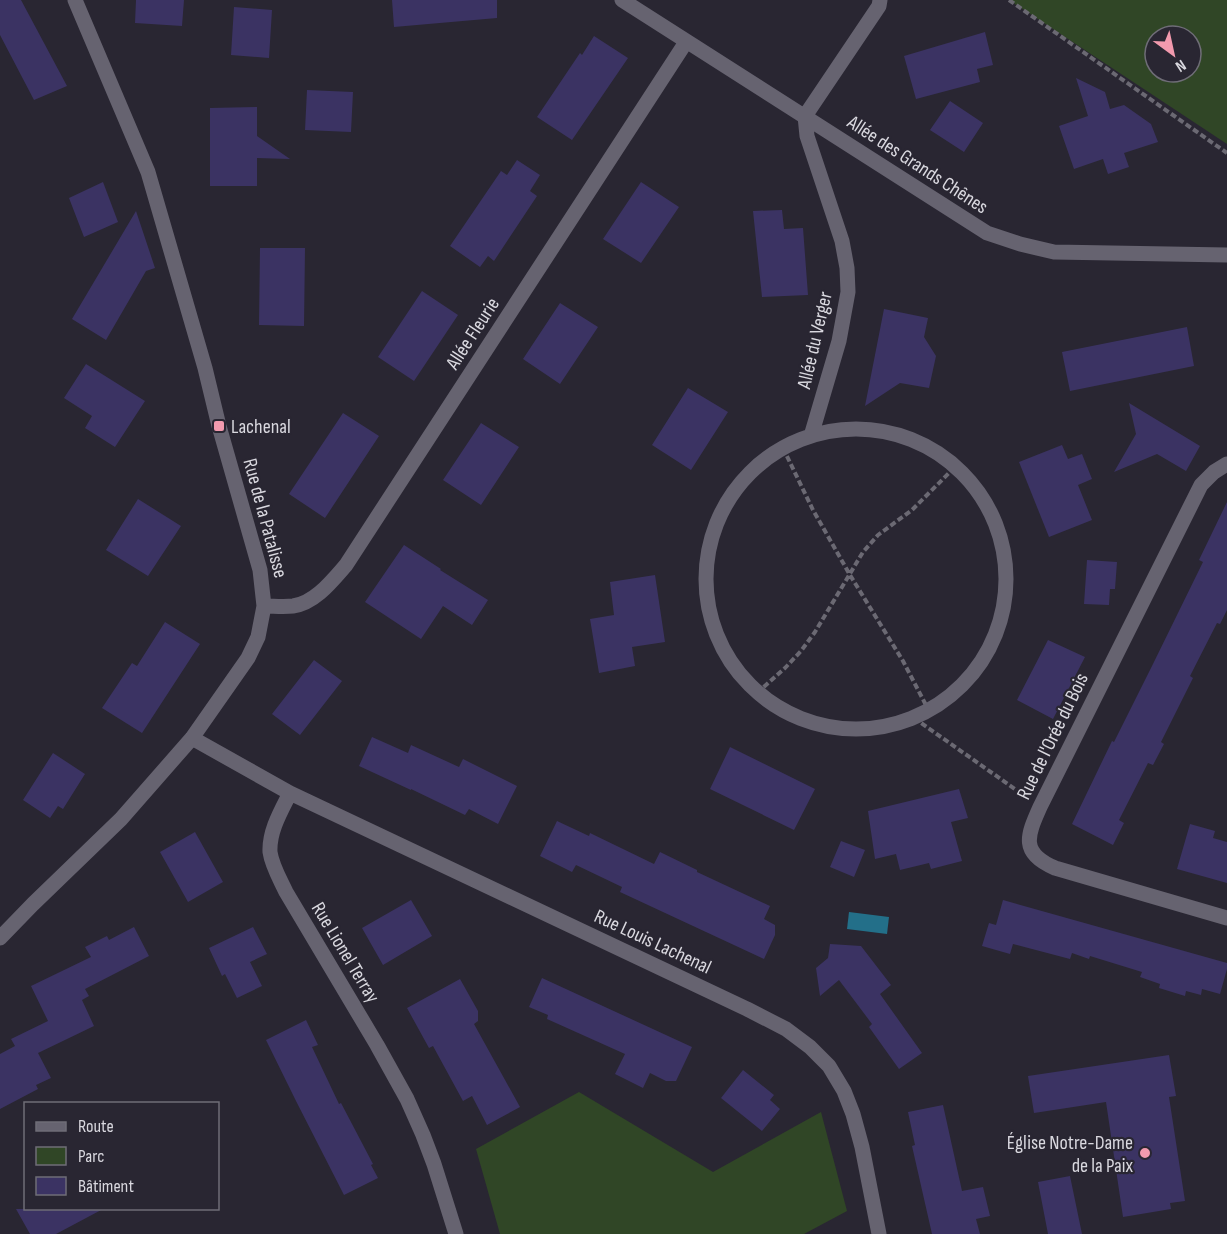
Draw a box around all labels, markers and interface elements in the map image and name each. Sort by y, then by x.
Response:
north arrow [1143,24,1203,84]
text: N [1172,55,1189,76]
street label: Allée des Grands Chênes [842,110,992,219]
street label: Allée du Verger [792,289,838,392]
street label: Allée Fleurie [440,293,505,375]
place label: Lachenal [231,415,291,439]
marker: Lachenal [212,419,226,433]
street label: Rue de la Patalisse [238,456,292,581]
street label: Rue de l'Orée du Bois [1012,669,1094,804]
street label: Rue Lionel Terray [306,898,385,1007]
street label: Rue Louis Lachenal [590,904,715,979]
legend [24,1102,219,1210]
text: Route [78,1116,114,1137]
place label: Église Notre-Dame de la Paix [1007,1131,1133,1178]
text: Parc [78,1146,104,1167]
marker: Église Notre-Dame de la Paix [1138,1146,1152,1160]
text: Bâtiment [78,1176,134,1197]

